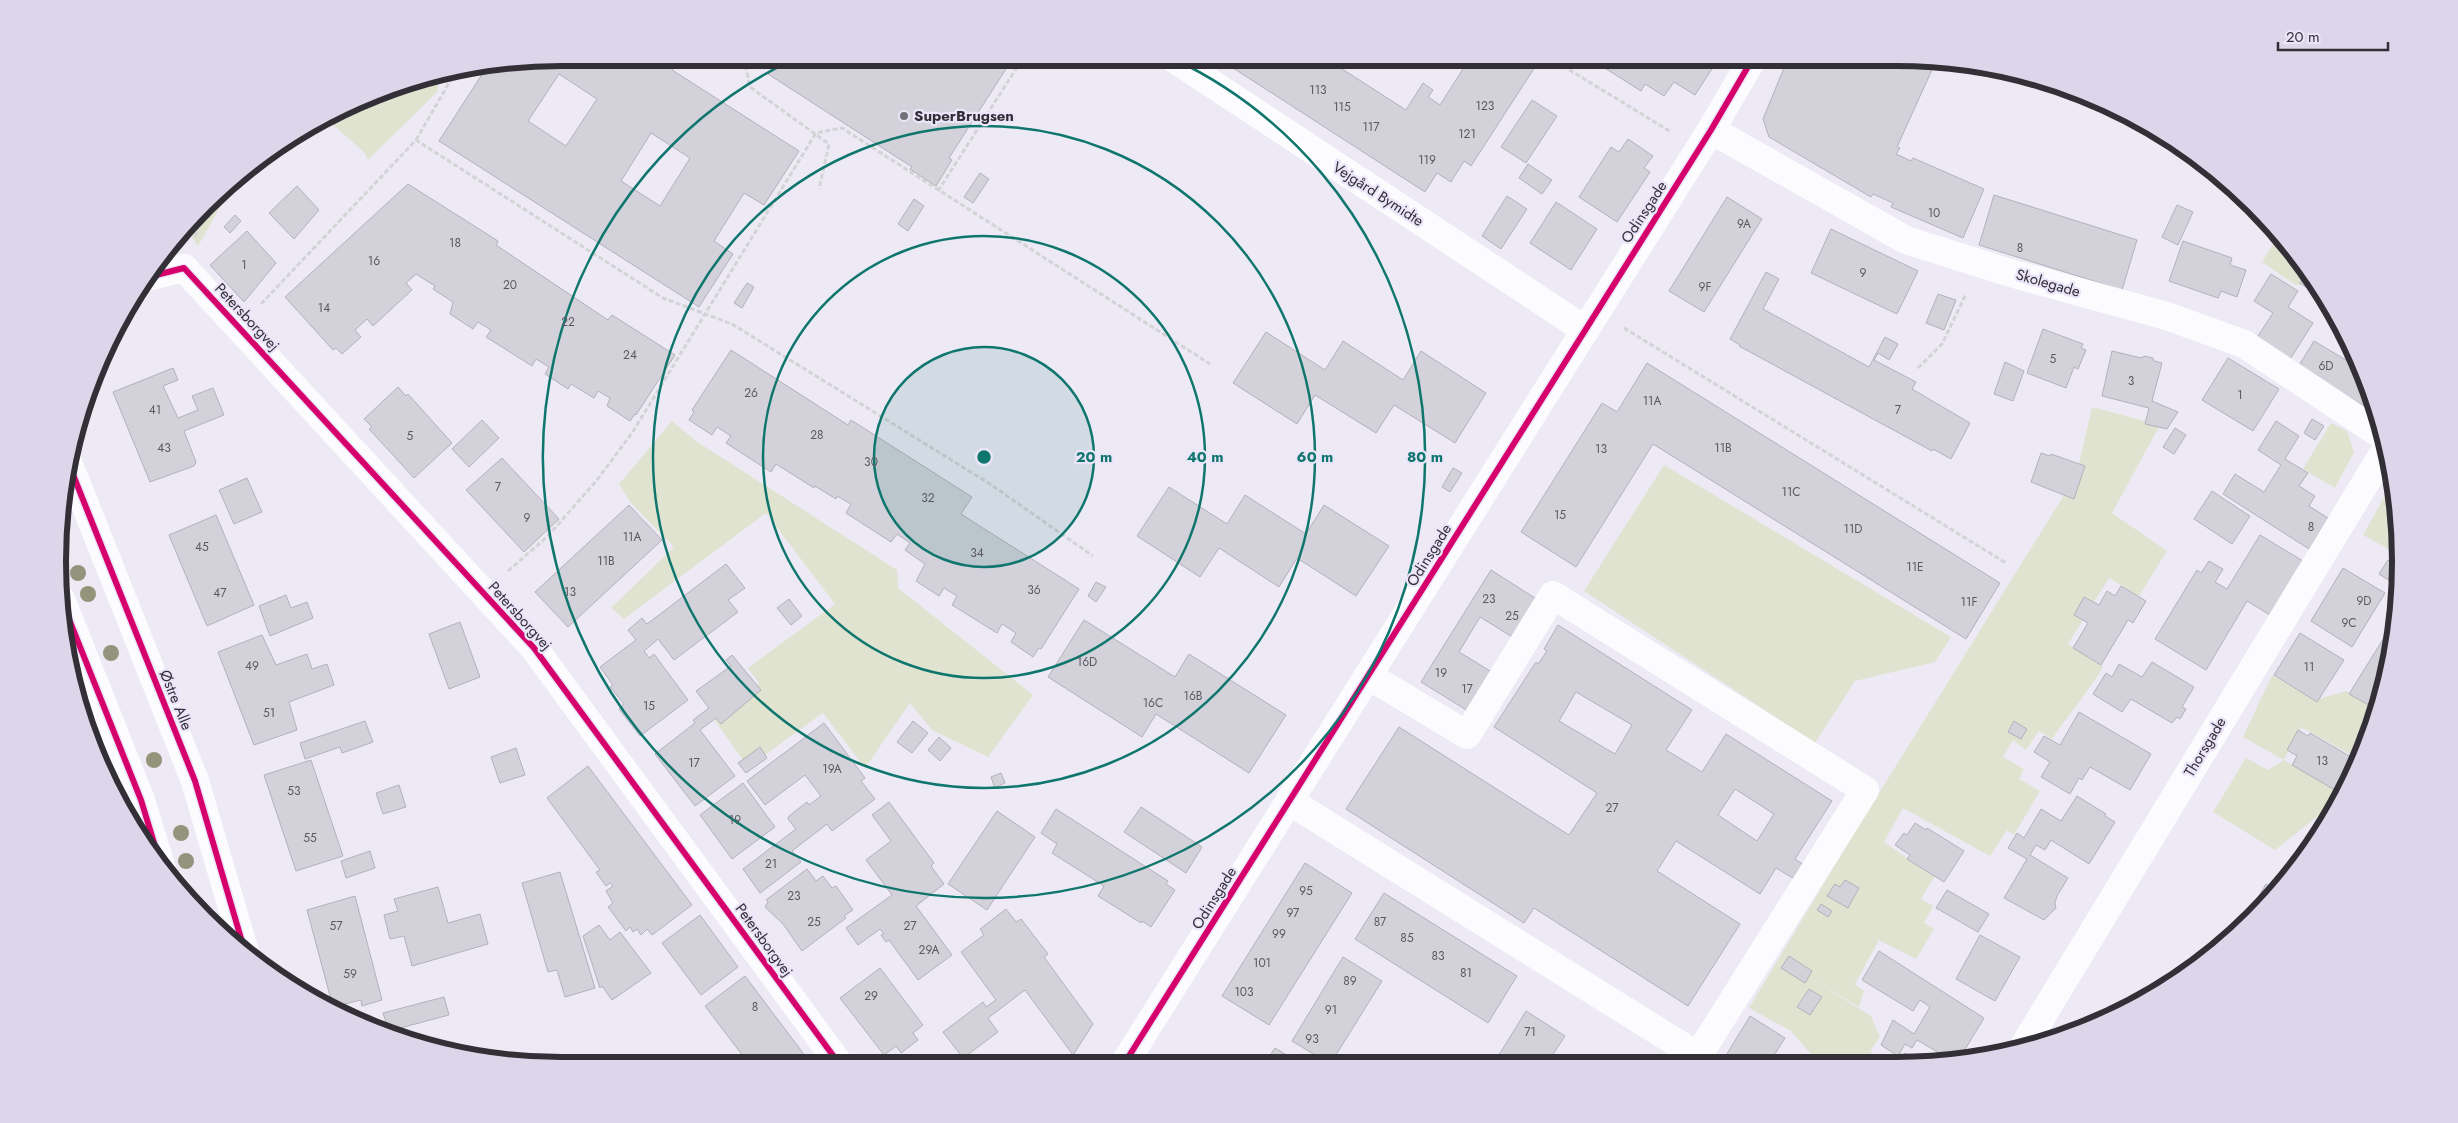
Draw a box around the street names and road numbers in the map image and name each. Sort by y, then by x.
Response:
street label: Vejgård Bymidte [1328,156,1428,232]
street label: Odinsgade [1616,176,1673,247]
street label: Skolegade [2013,263,2083,303]
street label: Petersborgvej [210,278,284,356]
street label: Odinsgade [1401,519,1457,591]
street label: Petersborgvej [483,577,557,655]
street label: Østre Alle [154,667,198,734]
street label: Thorsgade [2179,713,2232,781]
street label: Odinsgade [1186,862,1242,934]
street label: Petersborgvej [730,899,798,981]

